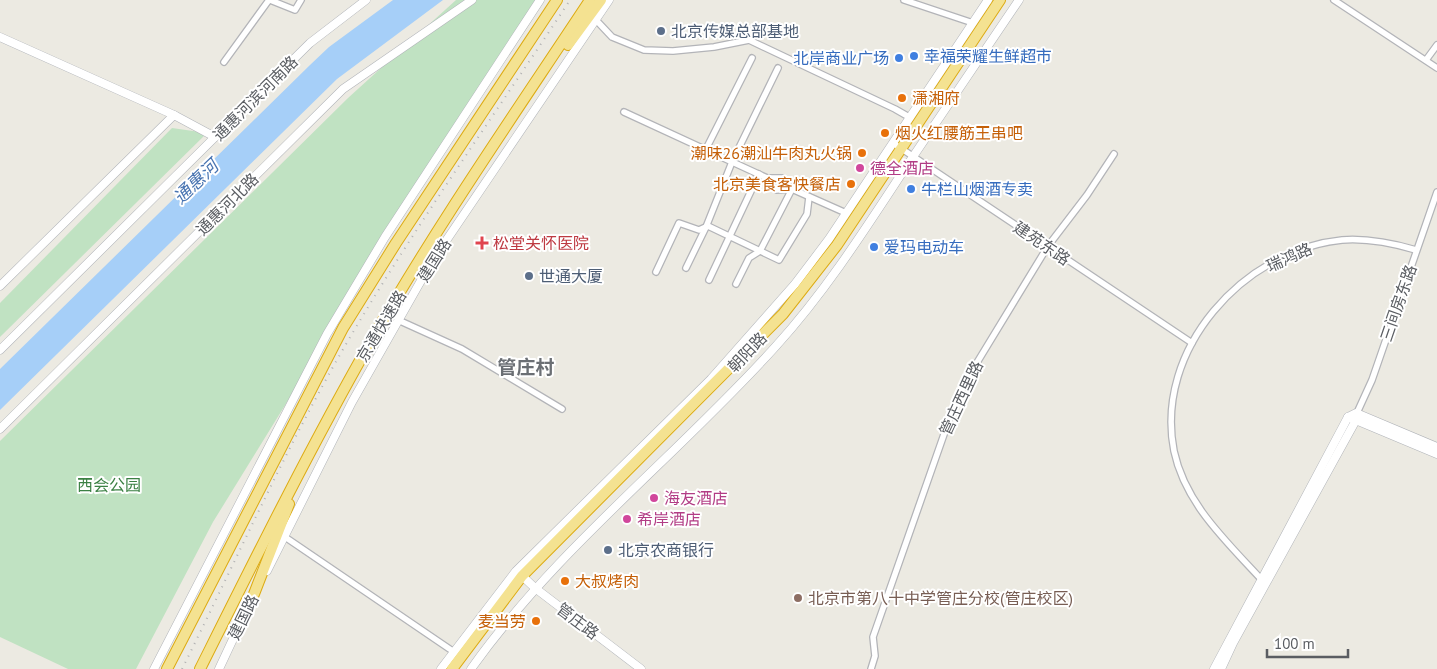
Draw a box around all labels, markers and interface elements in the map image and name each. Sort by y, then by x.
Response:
place label: 北京传媒总部基地 [671,21,799,41]
marker: 北京传媒总部基地 [655,25,667,37]
place label: 幸福荣耀生鲜超市 [924,46,1052,66]
place label: 北岸商业广场 [793,48,889,68]
marker: 幸福荣耀生鲜超市 [908,50,920,62]
street label: 通惠河滨河南路 [208,51,302,145]
marker: 北岸商业广场 [893,52,905,64]
place label: 潇湘府 [912,88,960,108]
marker: 潇湘府 [896,92,908,104]
place label: 烟火红腰筋王串吧 [895,123,1023,143]
marker: 烟火红腰筋王串吧 [879,127,891,139]
place label: 潮味26潮汕牛肉丸火锅 [691,143,852,163]
marker: 潮味26潮汕牛肉丸火锅 [856,147,868,159]
water label: 通惠河 [168,153,225,209]
place label: 德全酒店 [870,158,934,178]
marker: 德全酒店 [854,162,866,174]
street label: 通惠河北路 [192,169,262,239]
place label: 北京美食客快餐店 [713,174,841,194]
marker: 北京美食客快餐店 [845,178,857,190]
place label: 牛栏山烟酒专卖 [921,179,1033,199]
marker: 牛栏山烟酒专卖 [905,183,917,195]
street label: 建苑东路 [1010,217,1074,269]
place label: 松堂关怀医院 [493,233,589,253]
street label: 建国路 [413,234,455,286]
marker: 松堂关怀医院 [475,236,489,250]
place label: 爱玛电动车 [884,237,964,257]
street label: 瑞鸿路 [1263,238,1315,276]
marker: 爱玛电动车 [868,241,880,253]
street label: 三间房东路 [1376,262,1420,344]
place label: 世通大厦 [539,266,603,286]
marker: 世通大厦 [523,270,535,282]
street label: 京通快速路 [352,287,410,365]
street label: 朝阳路 [723,328,771,376]
district label: 管庄村 [497,355,555,379]
street label: 管庄西里路 [935,358,987,438]
park label: 西会公园 [77,475,141,495]
place label: 海友酒店 [664,488,728,508]
marker: 海友酒店 [648,492,660,504]
place label: 希岸酒店 [637,509,701,529]
marker: 希岸酒店 [621,513,633,525]
place label: 北京农商银行 [618,540,714,560]
marker: 北京农商银行 [602,544,614,556]
place label: 大叔烤肉 [575,571,639,591]
marker: 大叔烤肉 [559,575,571,587]
place label: 北京市第八十中学管庄分校(管庄校区) [808,588,1073,608]
street label: 建国路 [223,591,263,643]
marker: 北京市第八十中学管庄分校(管庄校区) [792,592,804,604]
street label: 管庄路 [553,599,603,643]
place label: 麦当劳 [478,611,526,631]
marker: 麦当劳 [530,615,542,627]
scale bar [1267,626,1348,658]
text: 100 m [1274,634,1315,653]

